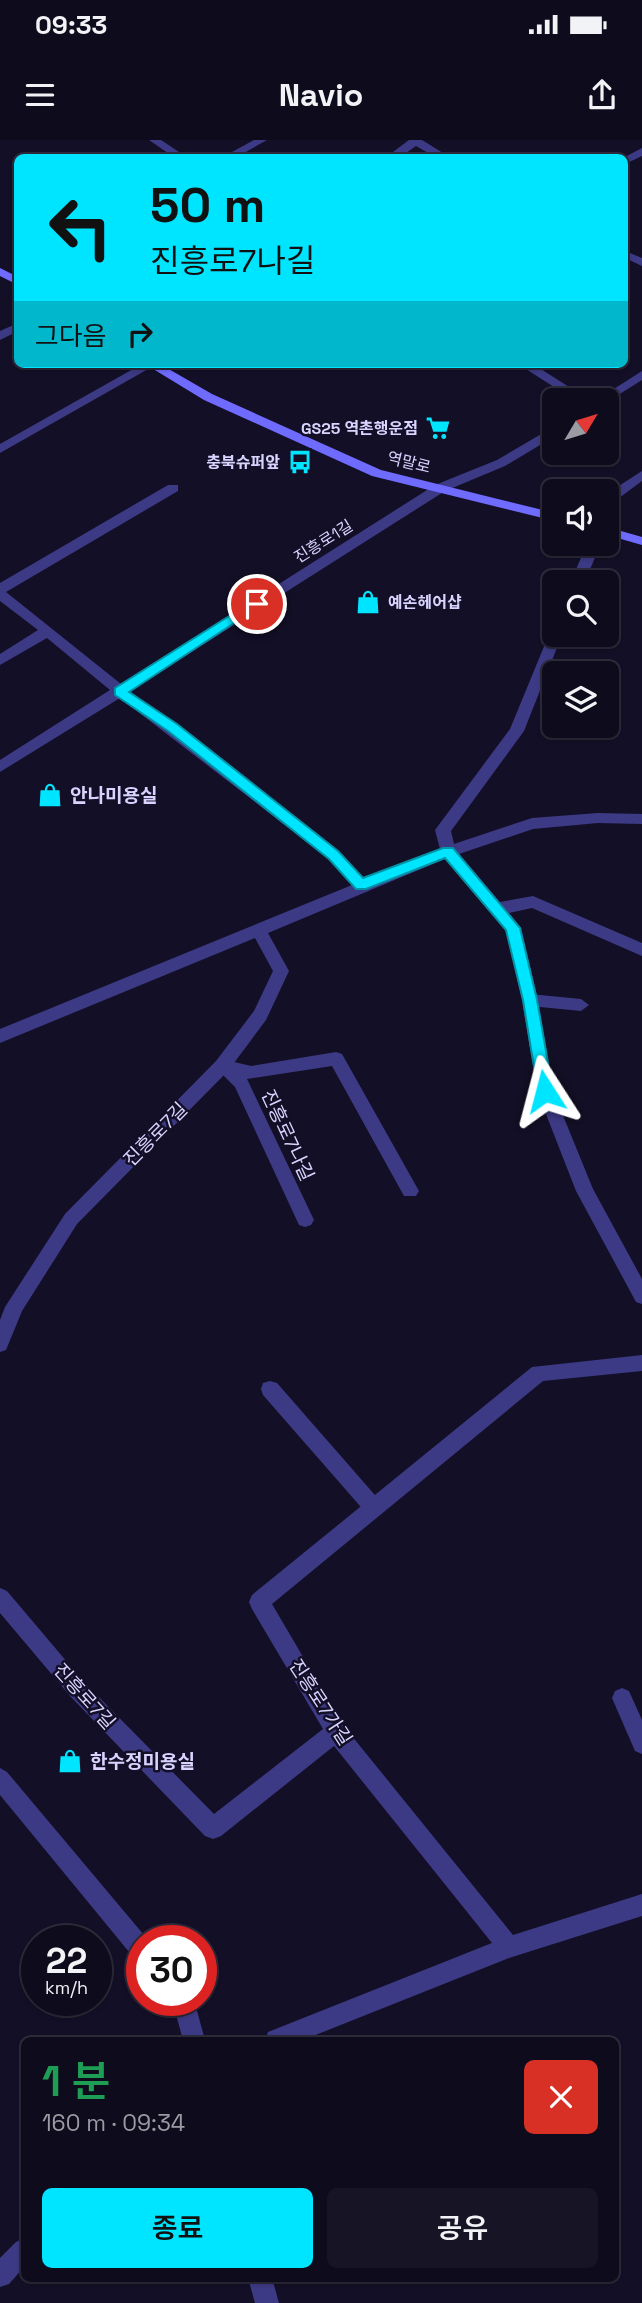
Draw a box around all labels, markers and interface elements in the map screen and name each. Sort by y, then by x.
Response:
text: 09:33 [35,8,107,42]
text: Navio [279,75,363,115]
icon: menu [21,76,59,114]
icon: share [583,76,621,114]
text: 50 m [150,174,265,236]
icon: left [35,182,126,273]
text: 진흥로7나길 [150,241,315,281]
icon: right [121,315,159,353]
text: 그다음 [35,319,107,353]
north arrow [542,388,620,466]
map controls [542,388,619,738]
supermarket icon: GS25 역촌행운점 [424,414,452,442]
place label: GS25 역촌행운점 [301,418,418,439]
street label: 역말로 [385,447,433,478]
bus stop icon: 충북슈퍼앞 [286,448,314,476]
place label: 충북슈퍼앞 [206,452,280,473]
button: sound [542,479,619,556]
street label: 진흥로1길 [290,515,357,568]
button: search [542,570,619,647]
pin [227,574,287,634]
icon: arrive [238,585,276,623]
shop icon: 예손헤어샵 [354,588,382,616]
place label: 예손헤어샵 [388,592,462,613]
button: layers [542,661,619,738]
shop icon: 안나미용실 [36,781,64,809]
place label: 안나미용실 [70,783,157,808]
position arrow [508,1054,582,1128]
street label: 진흥로7나길 [255,1085,320,1185]
street label: 진흥로7길 [118,1097,193,1172]
street label: 진흥로7가길 [283,1654,358,1750]
street label: 진흥로7길 [48,1658,121,1735]
shop icon: 한수정미용실 [56,1747,84,1775]
place label: 한수정미용실 [90,1749,195,1774]
speed limit sign: 30 [126,1925,217,2016]
text: 22 [46,1939,87,1983]
text: km/h [45,1976,88,1999]
text: 1 분 [42,2055,110,2108]
button: close [524,2060,598,2134]
text: 160 m · 09:34 [42,2108,185,2138]
button: 종료 [42,2188,313,2268]
button: 공유 [327,2188,598,2268]

